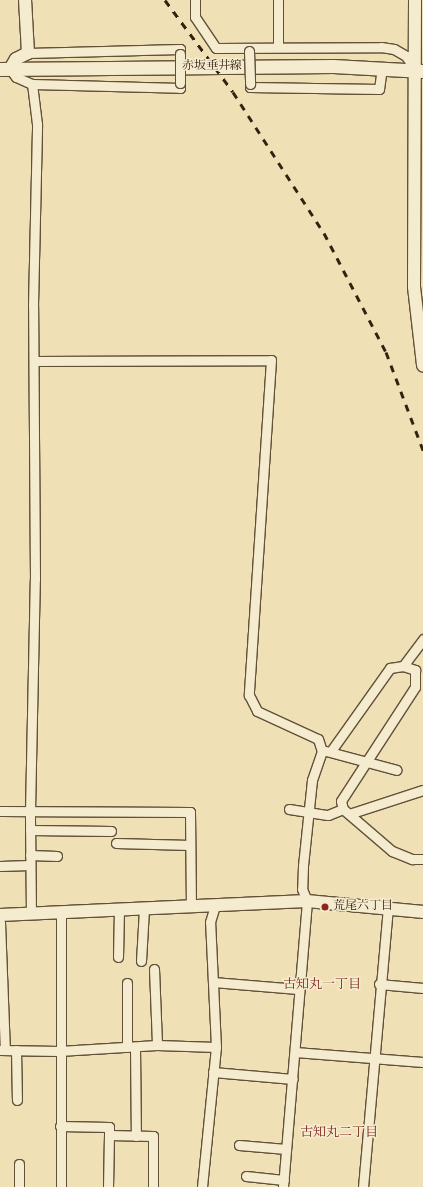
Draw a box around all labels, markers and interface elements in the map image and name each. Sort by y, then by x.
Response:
street label: 赤坂垂井線 [182,60,242,74]
place label: 荒尾六丁目 [333,900,393,914]
marker: 荒尾六丁目 [320,902,330,912]
district label: 古知丸一丁目 [283,977,361,993]
district label: 古知丸二丁目 [300,1125,378,1141]

